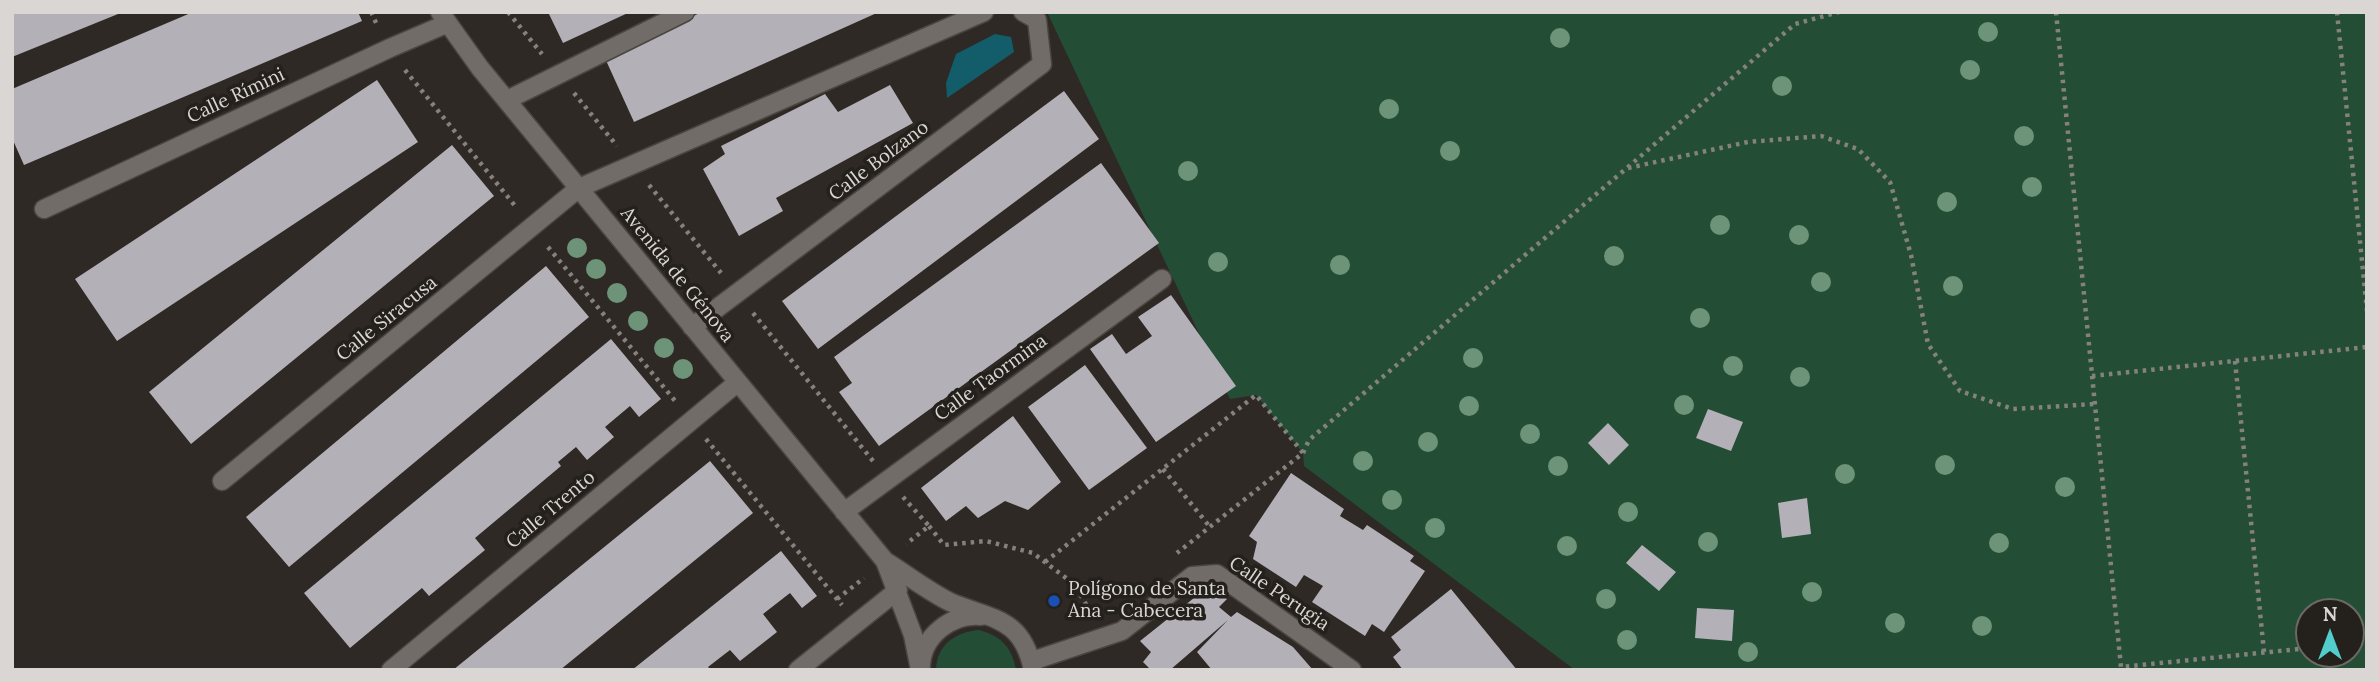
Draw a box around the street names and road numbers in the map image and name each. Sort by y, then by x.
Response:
street label: Calle Rímini [184,63,288,129]
street label: Calle Bolzano [825,116,933,206]
street label: Avenida de Génova [615,203,739,347]
street label: Calle Siracusa [332,272,442,366]
street label: Calle Taormina [930,330,1052,426]
street label: Calle Trento [502,466,600,554]
street label: Calle Perugia [1225,552,1333,636]

